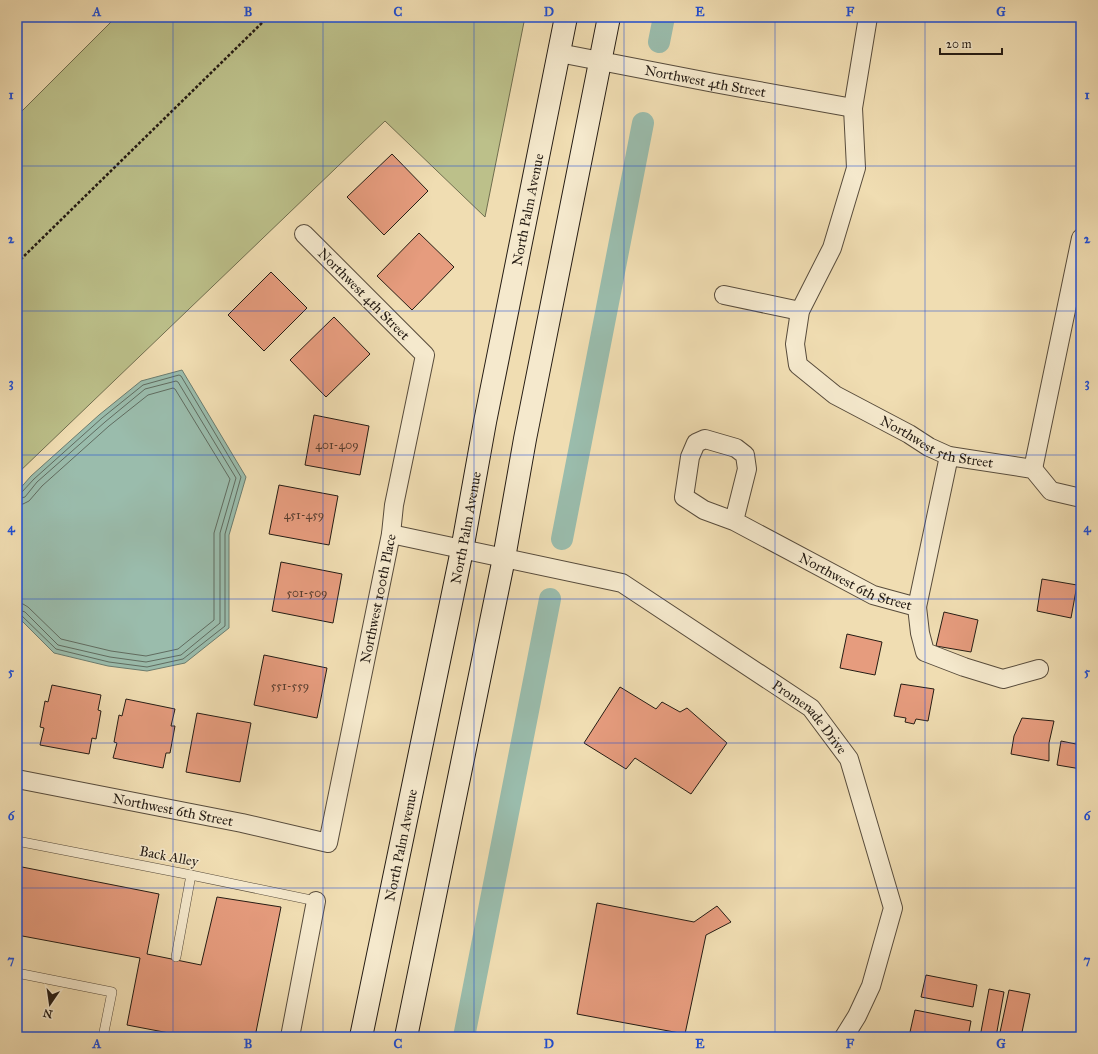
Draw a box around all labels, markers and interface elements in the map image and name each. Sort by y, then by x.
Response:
text: A [92,4,102,20]
text: B [244,4,253,20]
text: C [394,4,403,20]
text: D [544,4,554,20]
text: E [695,4,705,20]
text: F [846,4,855,20]
text: G [996,4,1006,20]
scale bar [940,30,1002,56]
text: 20 m [946,37,972,51]
street label: Northwest 4th Street [643,62,767,101]
text: 1 [8,87,14,103]
text: 1 [1084,87,1090,103]
street label: North Palm Avenue [508,152,548,267]
text: 2 [8,231,15,247]
text: 2 [1084,231,1091,247]
street label: Northwest 4th Street [314,245,413,344]
text: 3 [8,375,14,391]
text: 3 [1084,375,1090,391]
street label: Northwest 5th Street [877,412,994,472]
house number: 401-409 [315,438,359,452]
street label: North Palm Avenue [447,470,485,586]
house number: 451-459 [284,508,324,522]
text: 4 [7,520,15,536]
text: 4 [1083,520,1091,536]
street label: Northwest 100th Place [357,532,400,665]
street label: Northwest 6th Street [796,549,914,614]
house number: 501-509 [286,586,328,600]
text: 5 [8,664,15,680]
text: 5 [1084,664,1091,680]
street label: Promenade Drive [769,677,850,758]
house number: 551-559 [271,679,309,693]
street label: North Palm Avenue [381,787,421,903]
street label: Northwest 6th Street [111,790,235,830]
text: 6 [8,808,16,824]
text: 6 [1084,808,1092,824]
street label: Back Alley [138,842,200,871]
text: 7 [8,952,15,968]
text: 7 [1084,952,1091,968]
north arrow [30,984,70,1024]
text: N [41,1006,54,1021]
text: A [92,1036,102,1052]
text: B [244,1036,253,1052]
text: C [394,1036,403,1052]
text: D [544,1036,554,1052]
text: E [695,1036,705,1052]
text: F [846,1036,855,1052]
text: G [996,1036,1006,1052]

